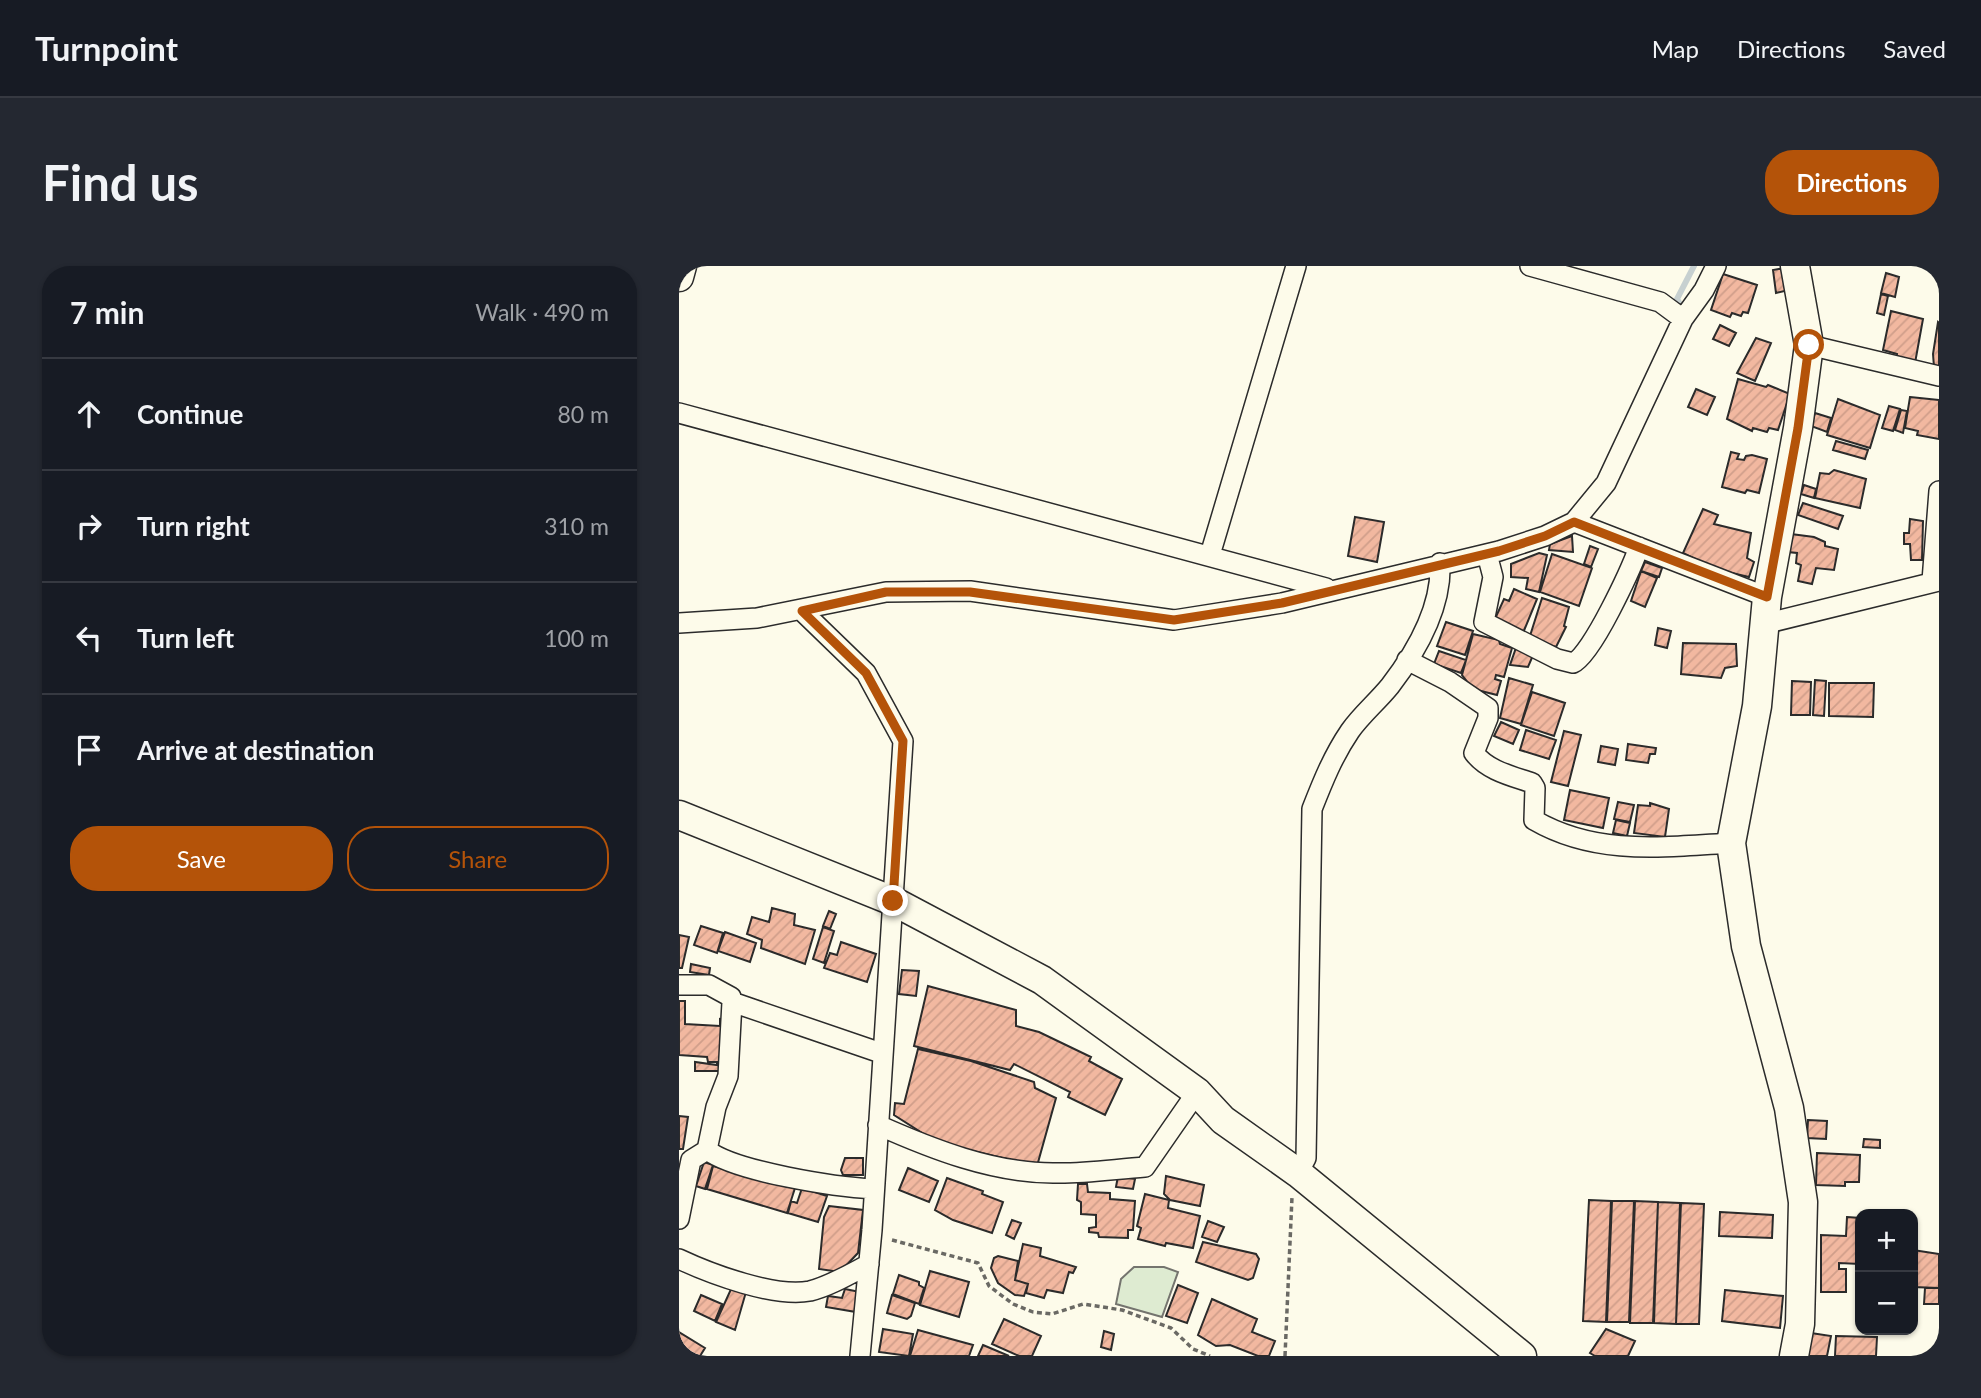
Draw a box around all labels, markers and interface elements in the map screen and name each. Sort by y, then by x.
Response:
text: Turnpoint [35,28,178,68]
text: Map [1652,34,1699,63]
text: Directions [1737,34,1845,63]
text: Saved [1883,34,1946,63]
button: Directions [1765,150,1939,215]
text: Find us [42,153,199,211]
text: 7 min [70,294,144,330]
text: Walk · 490 m [475,298,609,326]
route start [1793,329,1824,360]
icon: ahead [70,395,108,433]
text: Continue [137,398,243,430]
text: 80 m [558,400,609,428]
icon: right [70,507,108,545]
text: Turn right [137,510,250,542]
text: 310 m [544,512,609,540]
icon: left [70,619,108,657]
text: Turn left [137,622,234,654]
text: 100 m [544,624,609,652]
icon: arrive [70,731,108,769]
text: Arrive at destination [137,734,374,766]
button: Save [70,826,333,891]
button: Share [347,826,609,891]
route end [877,885,908,916]
map controls [1855,1209,1918,1335]
button: + [1855,1209,1918,1272]
button: − [1855,1272,1918,1335]

